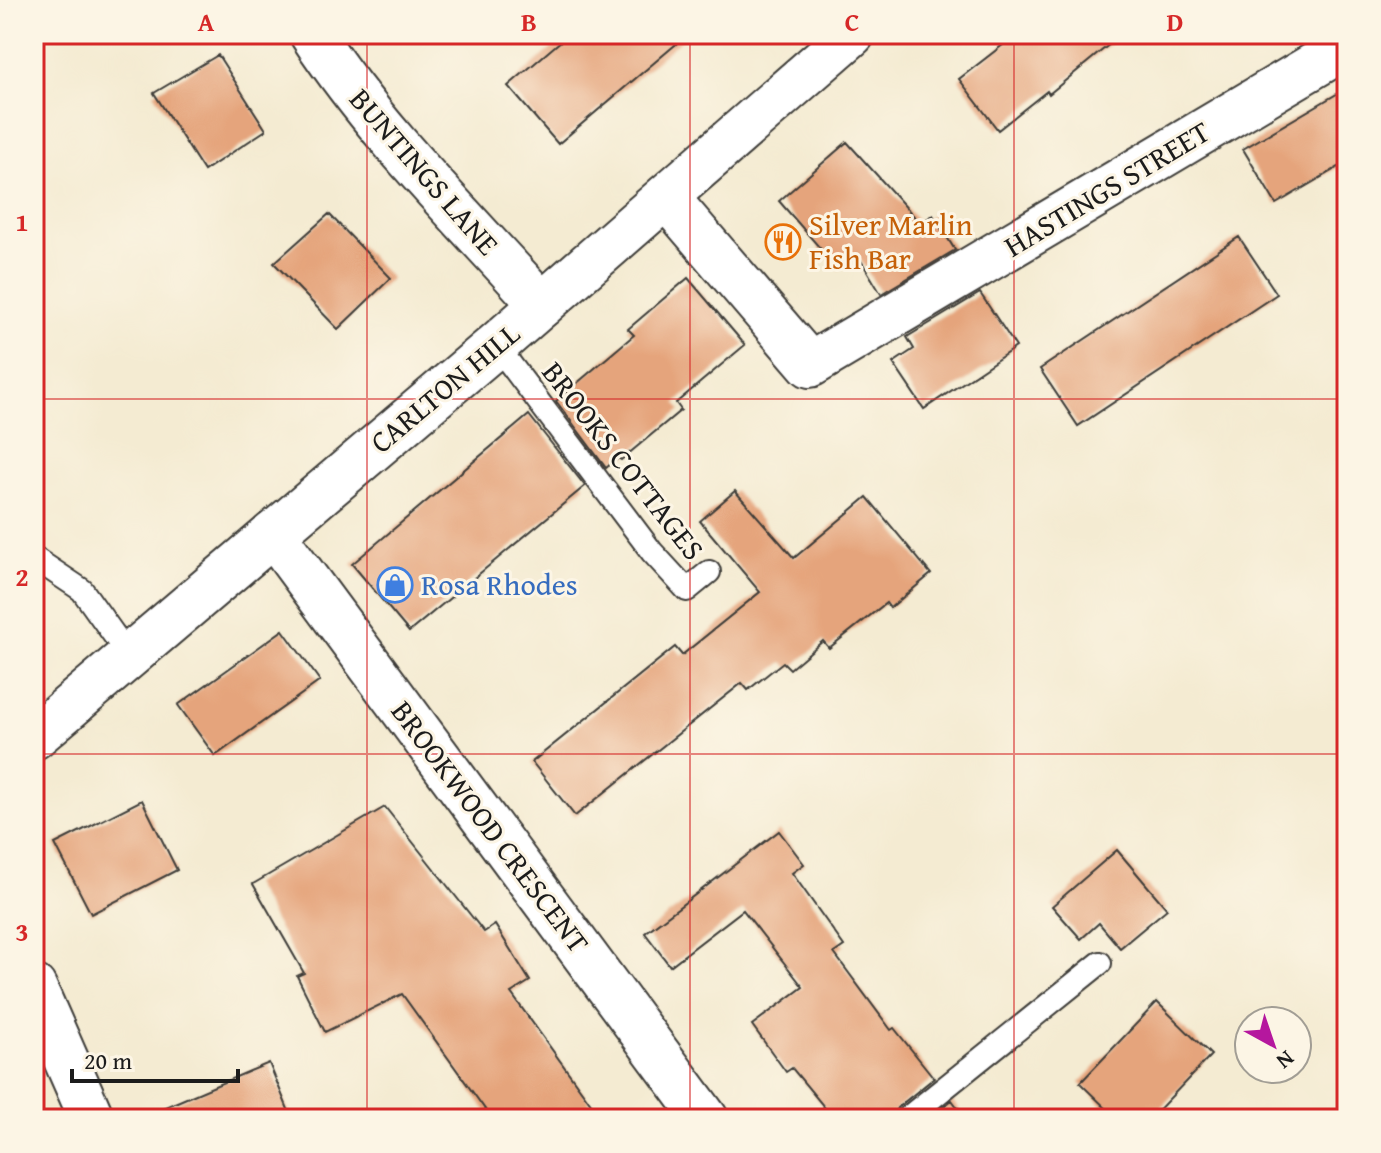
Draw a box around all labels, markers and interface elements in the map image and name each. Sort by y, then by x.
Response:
text: A [198,2,215,41]
text: B [521,2,537,41]
text: C [845,2,859,41]
text: D [1167,2,1183,41]
street label: BUNTINGS LANE [340,78,510,264]
street label: HASTINGS STREET [995,109,1218,267]
text: 1 [15,202,29,241]
place label: Silver Marlin Fish Bar [809,202,973,280]
restaurant icon: Silver Marlin Fish Bar [764,223,802,261]
street label: CARLTON HILL [360,311,529,463]
street label: BROOKS COTTAGES [532,352,715,569]
text: 2 [15,557,29,596]
place label: Rosa Rhodes [421,562,578,606]
shop icon: Rosa Rhodes [376,566,414,604]
street label: BROOKWOOD CRESCENT [381,691,601,962]
text: 3 [15,912,29,951]
north arrow [1233,1005,1313,1085]
scale bar [72,1033,238,1083]
text: 20 m [84,1043,132,1078]
text: N [1270,1043,1302,1077]

